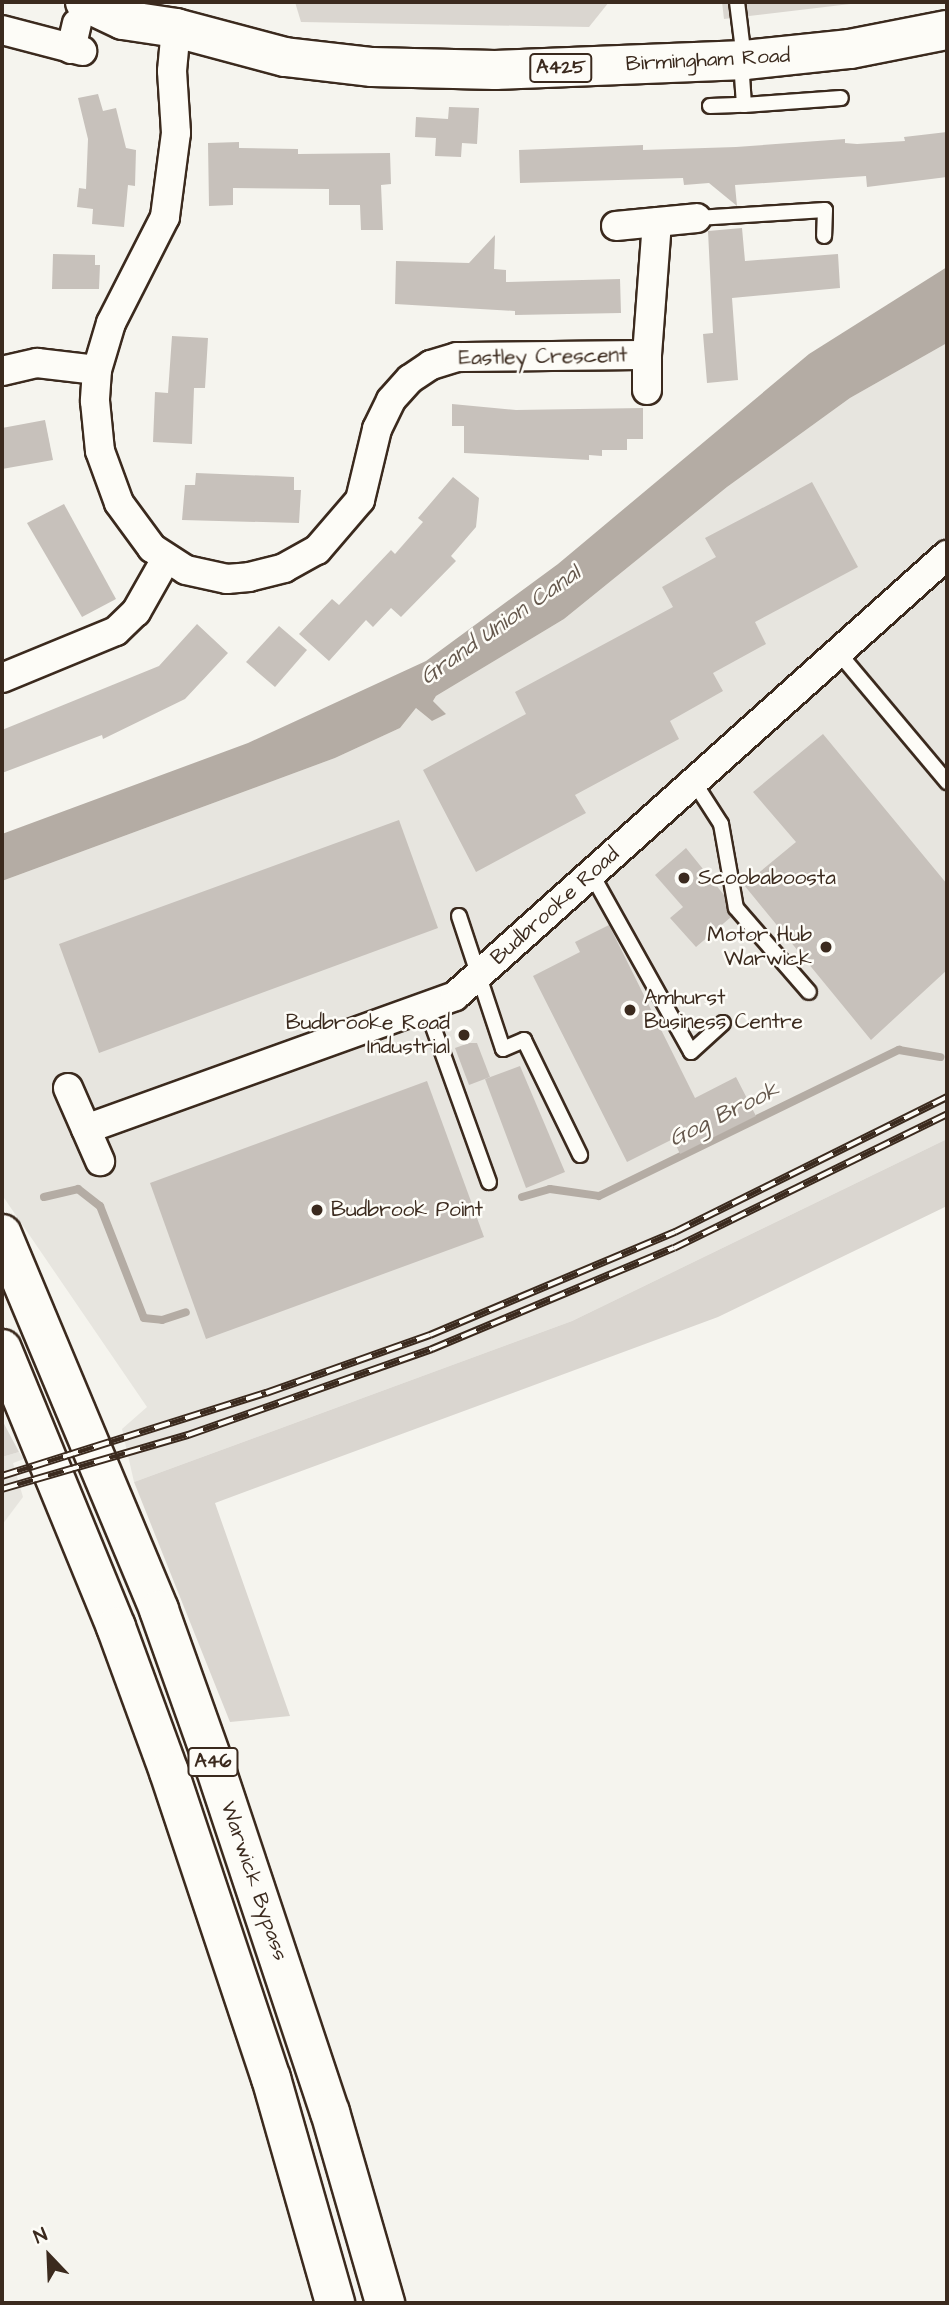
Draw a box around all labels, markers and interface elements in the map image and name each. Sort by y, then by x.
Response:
street label: Birmingham Road [625,43,791,77]
road number: A425 [528,52,594,83]
street label: Eastley Crescent [458,343,628,371]
water label: Grand Union Canal [415,559,585,691]
street label: Budbrooke Road [486,842,624,970]
place label: Scoobaboosta [698,865,836,891]
marker: Scoobaboosta [676,870,692,886]
place label: Motor Hub Warwick [707,922,812,972]
marker: Motor Hub Warwick [818,939,834,955]
place label: Amhurst Business Centre [644,985,803,1035]
marker: Amhurst Business Centre [622,1002,638,1018]
place label: Budbrooke Road Industrial [286,1010,450,1060]
marker: Budbrooke Road Industrial [456,1027,472,1043]
water label: Gog Brook [664,1076,784,1152]
place label: Budbrook Point [331,1197,483,1223]
marker: Budbrook Point [309,1202,325,1218]
road number: A46 [187,1746,239,1778]
street label: Warwick Bypass [215,1798,293,1964]
north arrow [14,2221,84,2291]
text: N [30,2221,51,2251]

